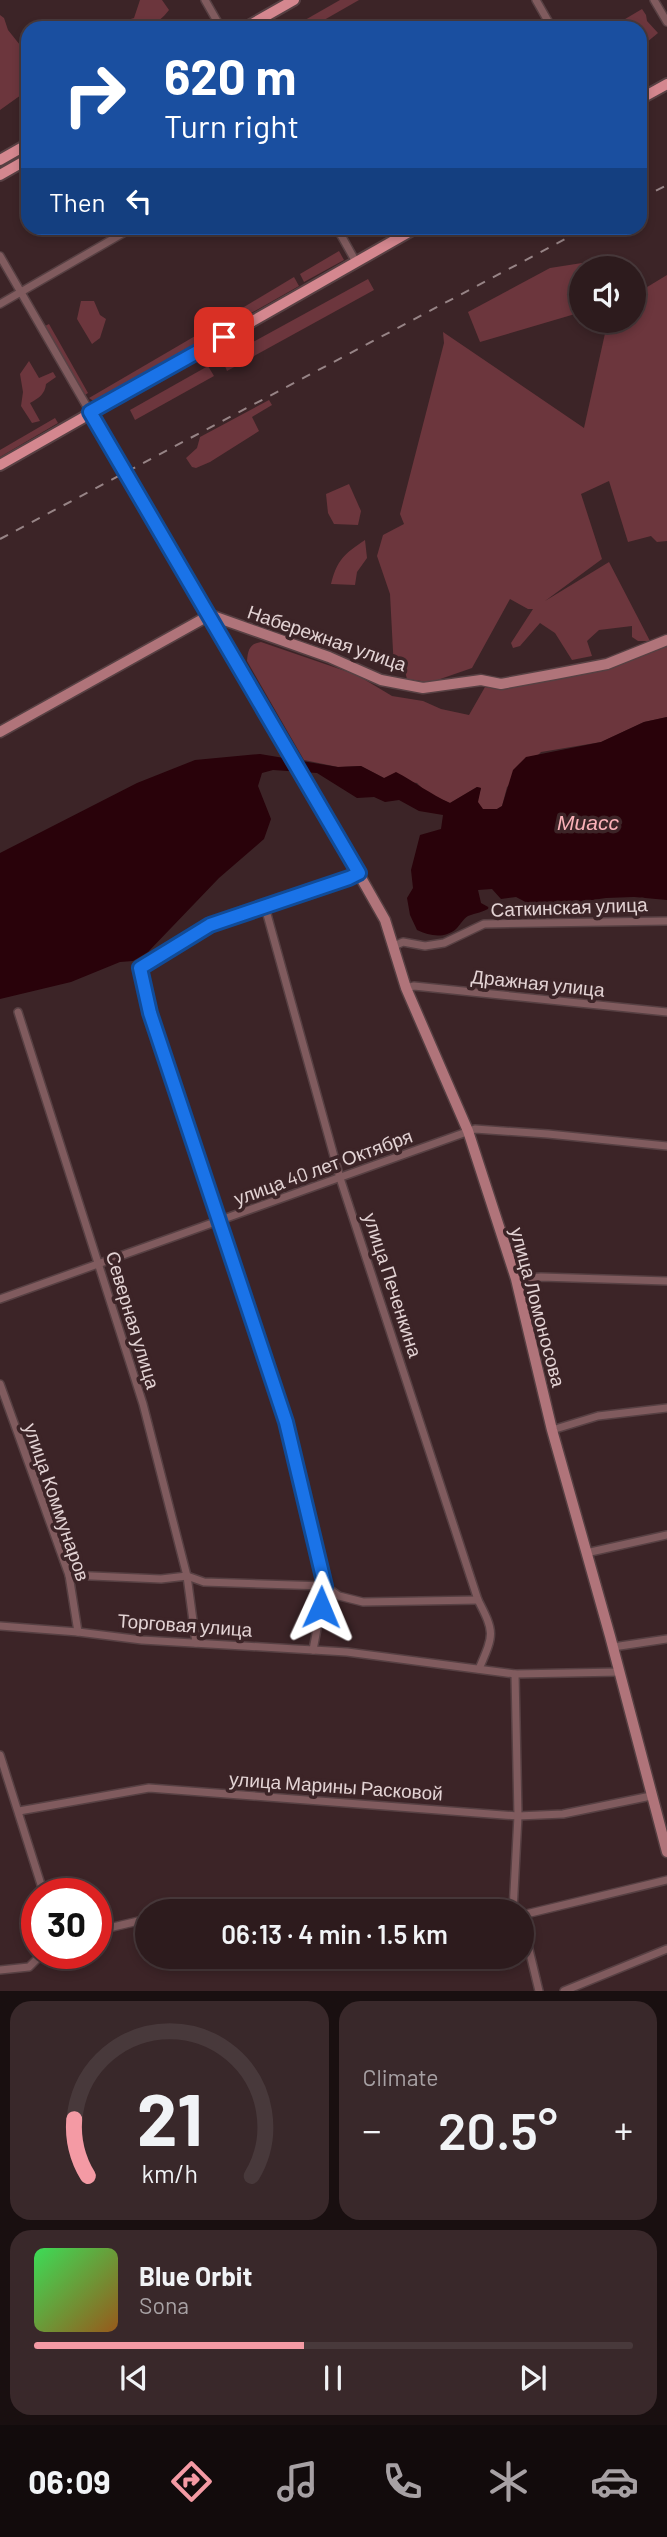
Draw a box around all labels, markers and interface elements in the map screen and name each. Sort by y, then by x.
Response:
text: 620 m [164,46,296,105]
icon: right [49,49,140,140]
text: Turn right [164,106,299,144]
icon: left [120,182,158,220]
text: Then [49,186,106,217]
map controls [569,256,646,333]
button: sound [569,256,646,333]
pin [194,307,254,367]
icon: arrive [205,318,243,356]
street label: Набережная улица [245,600,410,676]
water label: Миасс [557,809,619,834]
street label: Саткинская улица [490,892,648,921]
street label: Дражная улица [470,964,606,1001]
street label: улица 40 лет Октября [230,1124,415,1210]
street label: улица Печенкина [359,1210,428,1360]
street label: улица Ломоносова [506,1224,571,1390]
street label: Северная улица [102,1248,165,1392]
street label: улица Коммунаров [20,1420,95,1584]
position arrow [284,1570,358,1644]
street label: Торговая улица [117,1608,254,1641]
street label: улица Марины Расковой [228,1767,444,1804]
speed limit sign: 30 [21,1878,112,1969]
text: 06:13 · 4 min · 1.5 km [221,1918,448,1949]
text: Climate [363,2063,439,2091]
text: 21 [136,2074,202,2162]
text: 20.5° [438,2098,558,2160]
text: − [363,2106,382,2152]
text: + [614,2106,633,2152]
text: km/h [141,2158,198,2188]
text: Blue Orbit [139,2260,252,2291]
text: Sona [139,2291,189,2319]
icon: previous [115,2359,153,2397]
icon: pause [314,2359,352,2397]
icon: next [514,2359,552,2397]
icon: directions [167,2457,216,2506]
icon: music [273,2457,322,2506]
icon: phone [378,2457,427,2506]
icon: climate [484,2457,533,2506]
icon: car [590,2457,639,2506]
text: 06:09 [28,2462,111,2500]

